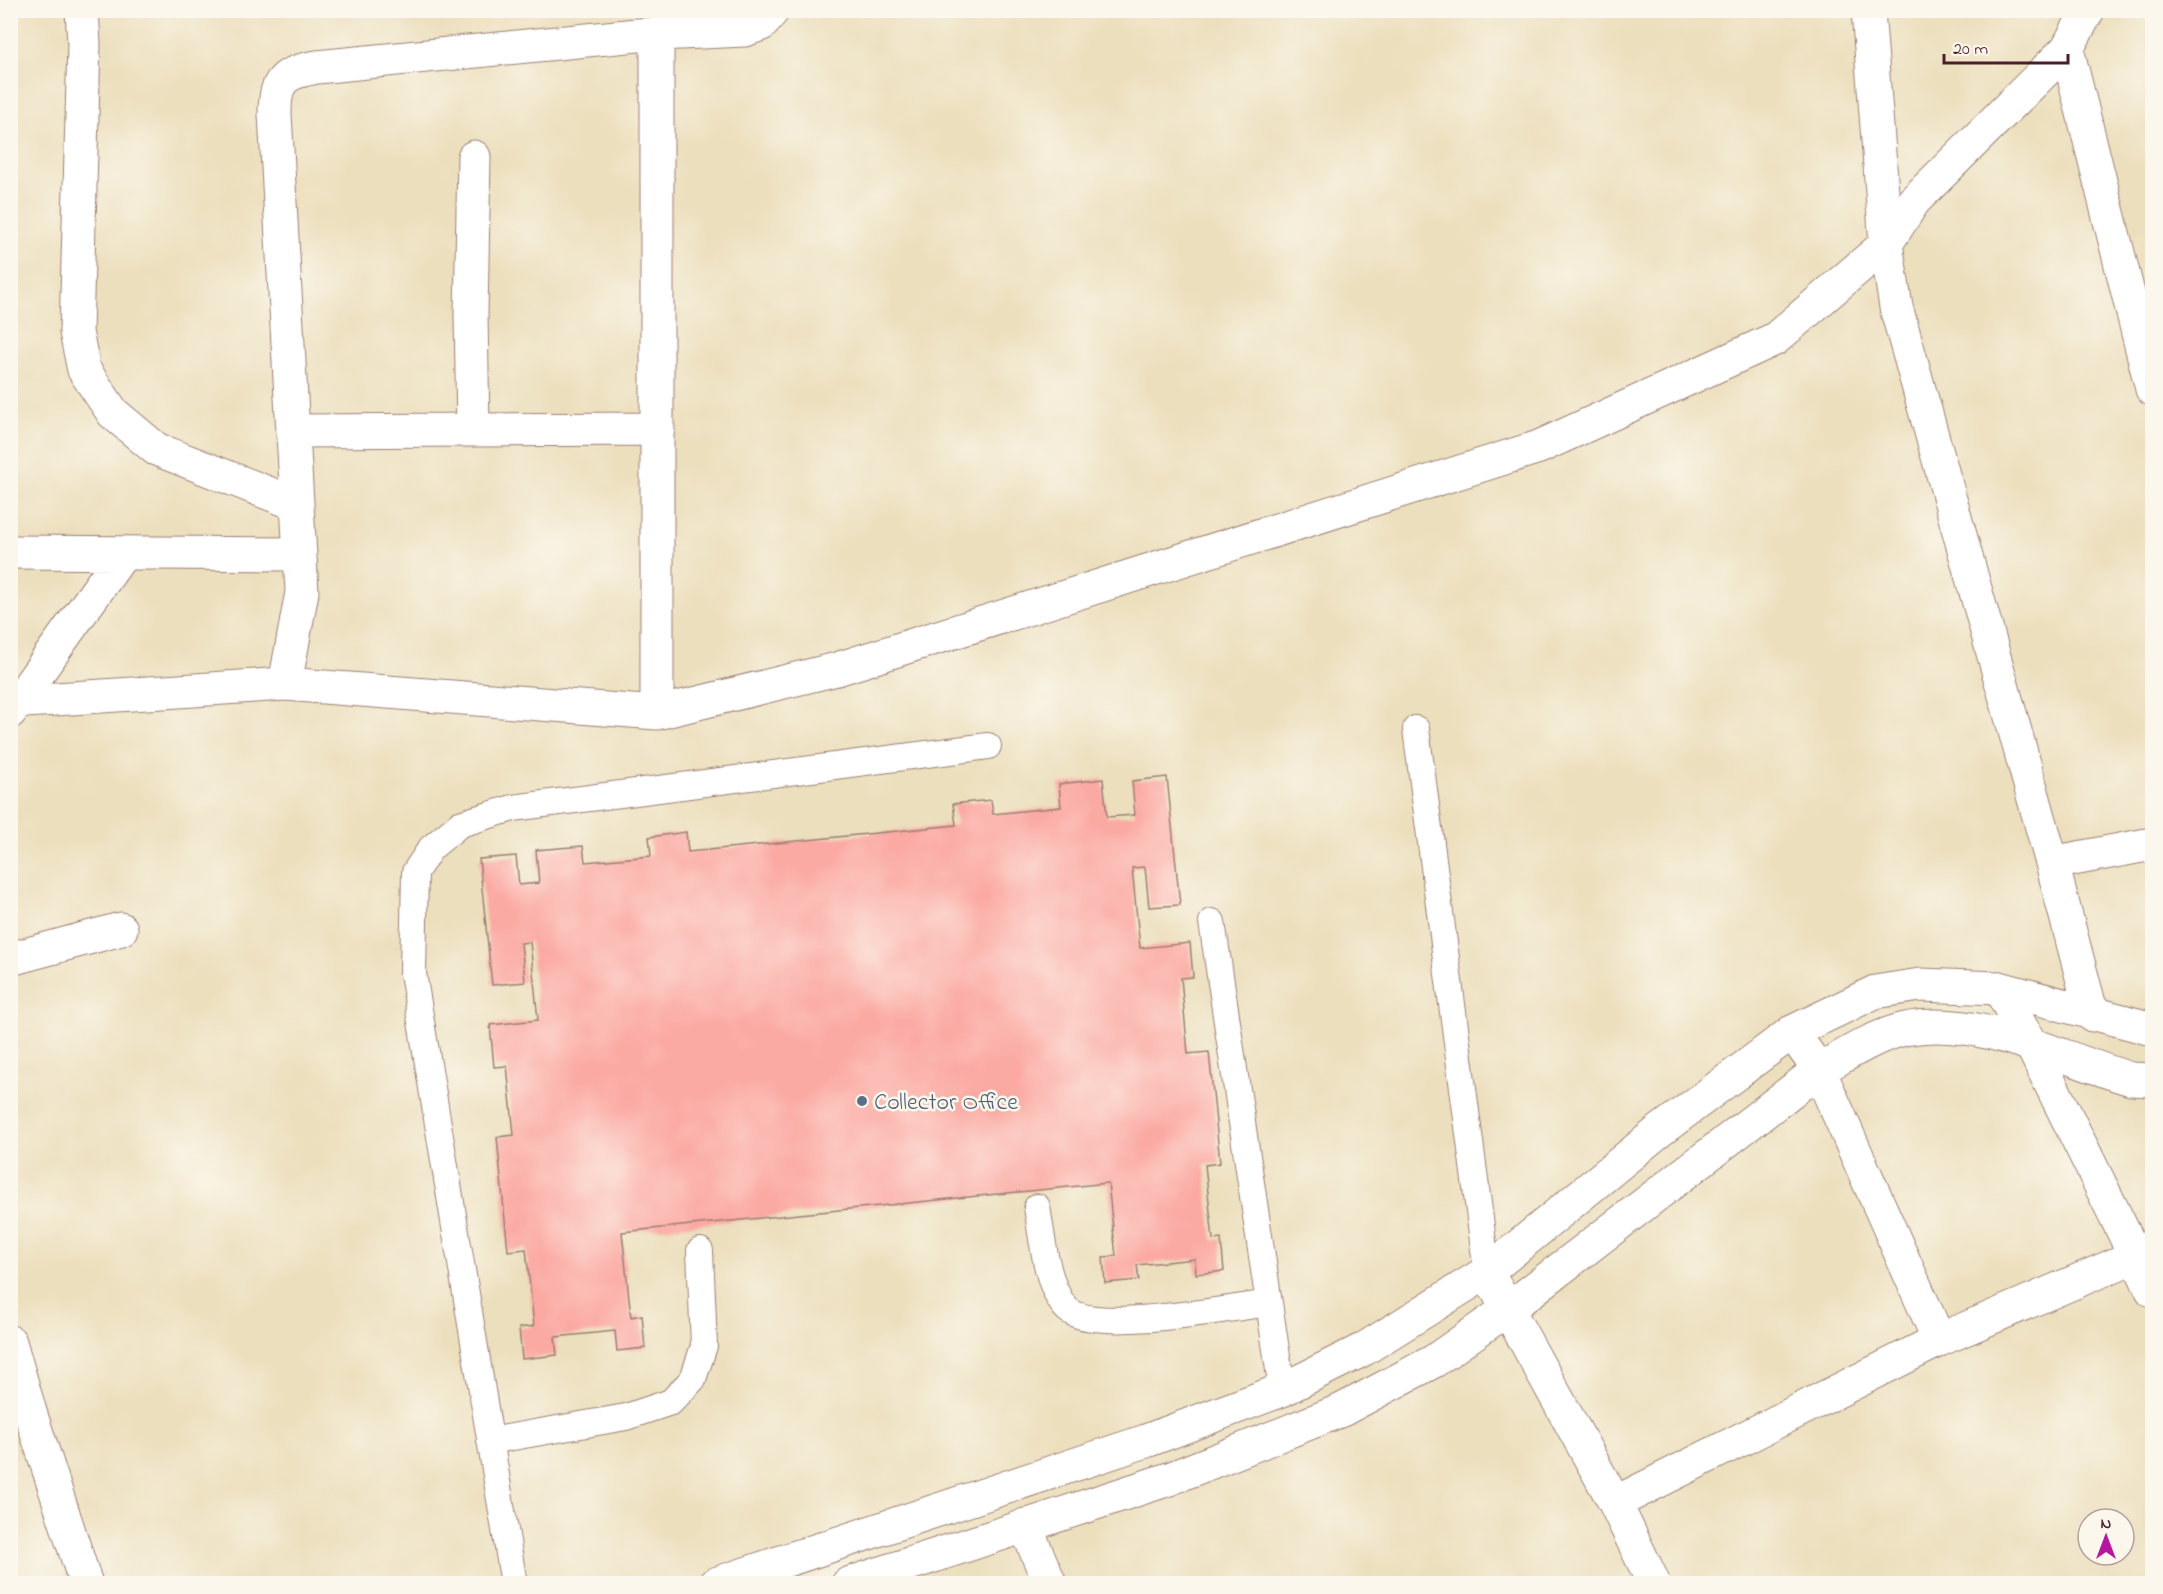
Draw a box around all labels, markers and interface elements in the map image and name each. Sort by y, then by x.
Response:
scale bar [1944,27,2068,65]
text: 20 m [1953,37,1988,63]
place label: Collector Office [874,1086,1018,1121]
marker: Collector Office [855,1094,869,1108]
north arrow [2076,1507,2136,1567]
text: N [2101,1512,2112,1536]

